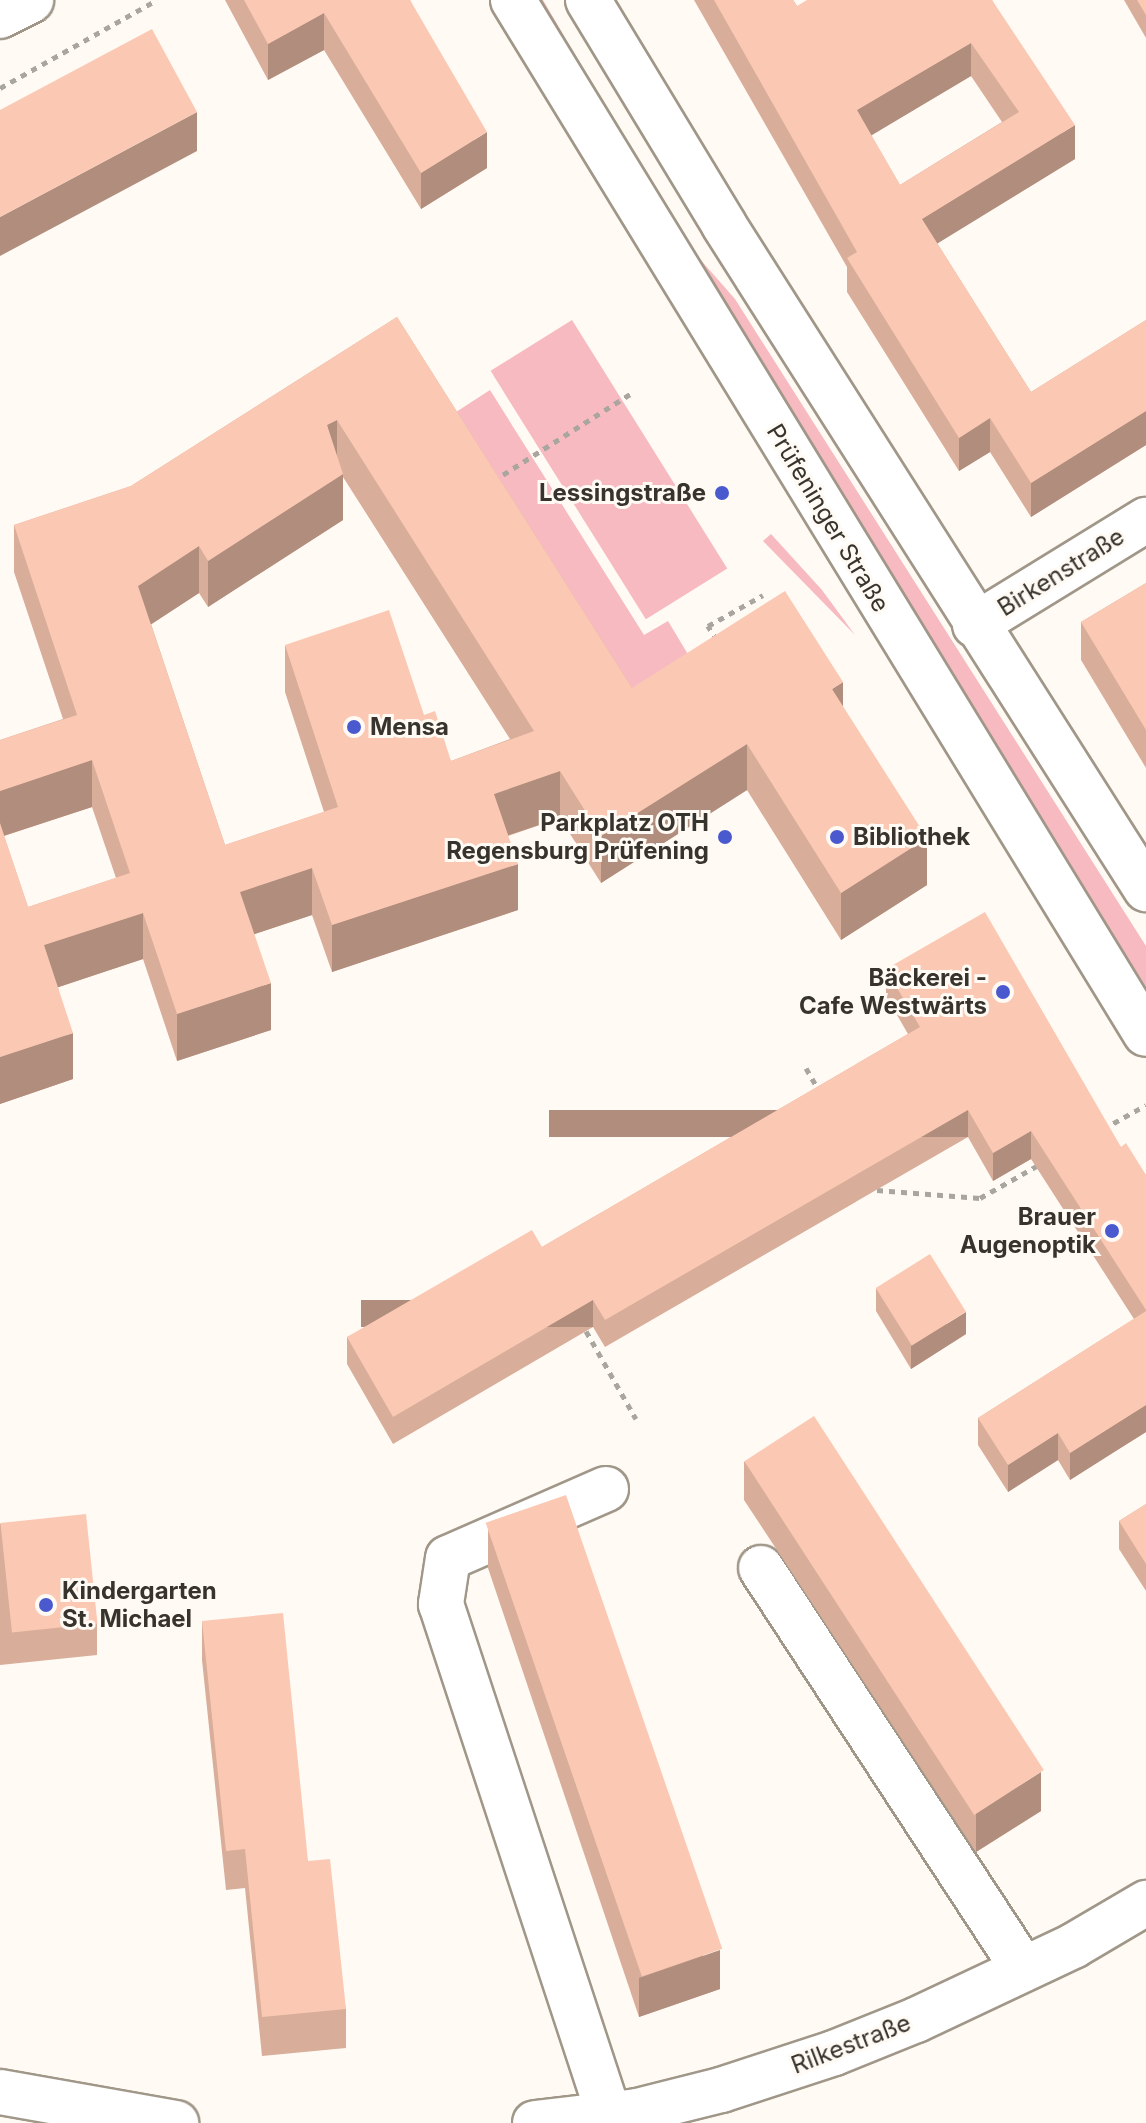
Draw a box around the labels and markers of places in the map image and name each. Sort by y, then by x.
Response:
place label: Lessingstraße [539,479,706,507]
marker: Lessingstraße [713,484,731,502]
place label: Mensa [370,713,449,741]
marker: Mensa [345,718,363,736]
place label: Parkplatz OTH Regensburg Prüfening [446,809,709,865]
place label: Bibliothek [853,823,970,851]
marker: Parkplatz OTH Regensburg Prüfening [716,828,734,846]
marker: Bibliothek [828,828,846,846]
place label: Bäckerei - Cafe Westwärts [799,964,987,1020]
marker: Bäckerei - Cafe Westwärts [994,983,1012,1001]
place label: Brauer Augenoptik [960,1203,1096,1259]
marker: Brauer Augenoptik [1103,1222,1121,1240]
place label: Kindergarten St. Michael [62,1577,217,1633]
marker: Kindergarten St. Michael [37,1596,55,1614]

